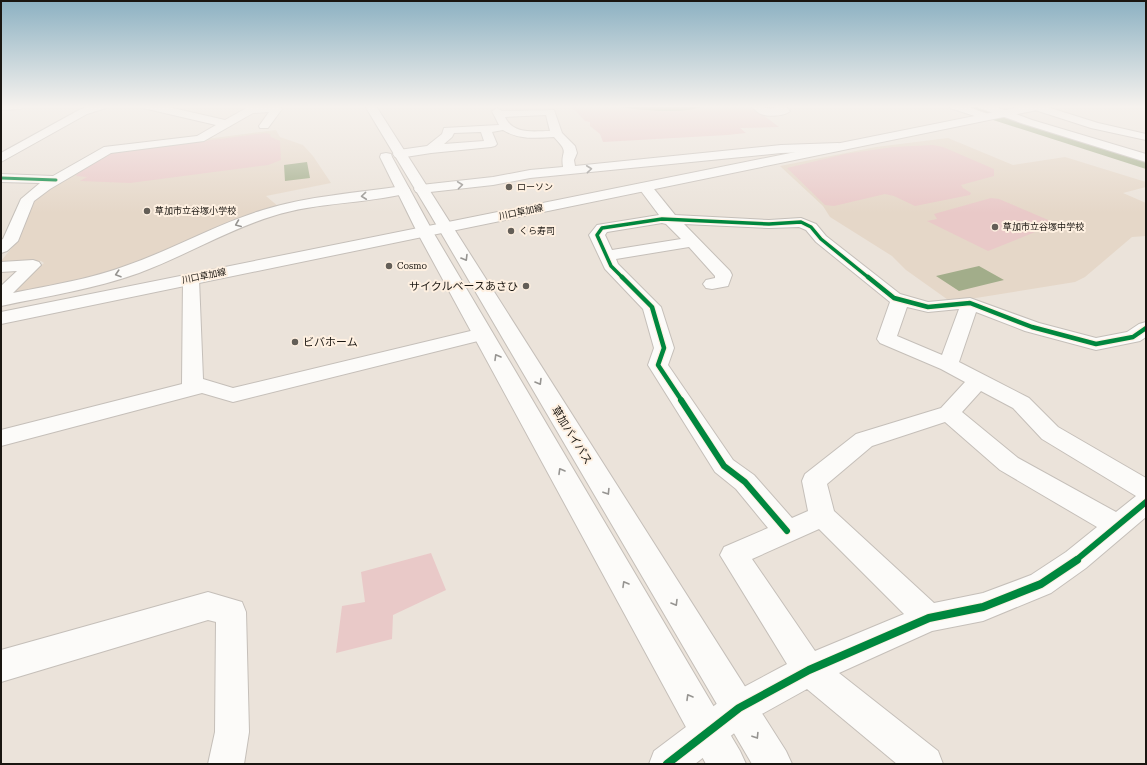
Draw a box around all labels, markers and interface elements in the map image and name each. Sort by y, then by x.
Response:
one-way arrow [586,164,592,173]
one-way arrow [457,180,463,189]
marker: ローソン [504,182,514,192]
place label: ローソン [517,182,553,192]
one-way arrow [361,191,368,200]
street label: 川口草加線 [498,202,545,222]
marker: 草加市立谷塚小学校 [142,206,152,216]
place label: 草加市立谷塚小学校 [155,206,236,216]
one-way arrow [235,219,243,227]
marker: 草加市立谷塚中学校 [990,222,1000,232]
place label: 草加市立谷塚中学校 [1003,222,1084,232]
marker: くら寿司 [506,226,516,236]
place label: くら寿司 [519,226,555,236]
one-way arrow [460,254,467,261]
marker: Cosmo [384,261,394,271]
place label: Cosmo [397,261,428,271]
street label: 川口草加線 [181,267,228,285]
one-way arrow [115,269,122,278]
place label: サイクルベースあさひ [409,280,518,293]
marker: サイクルベースあさひ [521,281,531,291]
place label: ビバホーム [303,336,358,349]
marker: ビバホーム [290,337,300,347]
one-way arrow [494,354,501,362]
one-way arrow [534,378,542,385]
street label: 草加バイパス [549,404,595,467]
one-way arrow [558,467,565,475]
one-way arrow [603,488,610,495]
one-way arrow [622,581,629,588]
one-way arrow [671,599,678,606]
one-way arrow [686,694,693,701]
one-way arrow [752,732,759,739]

